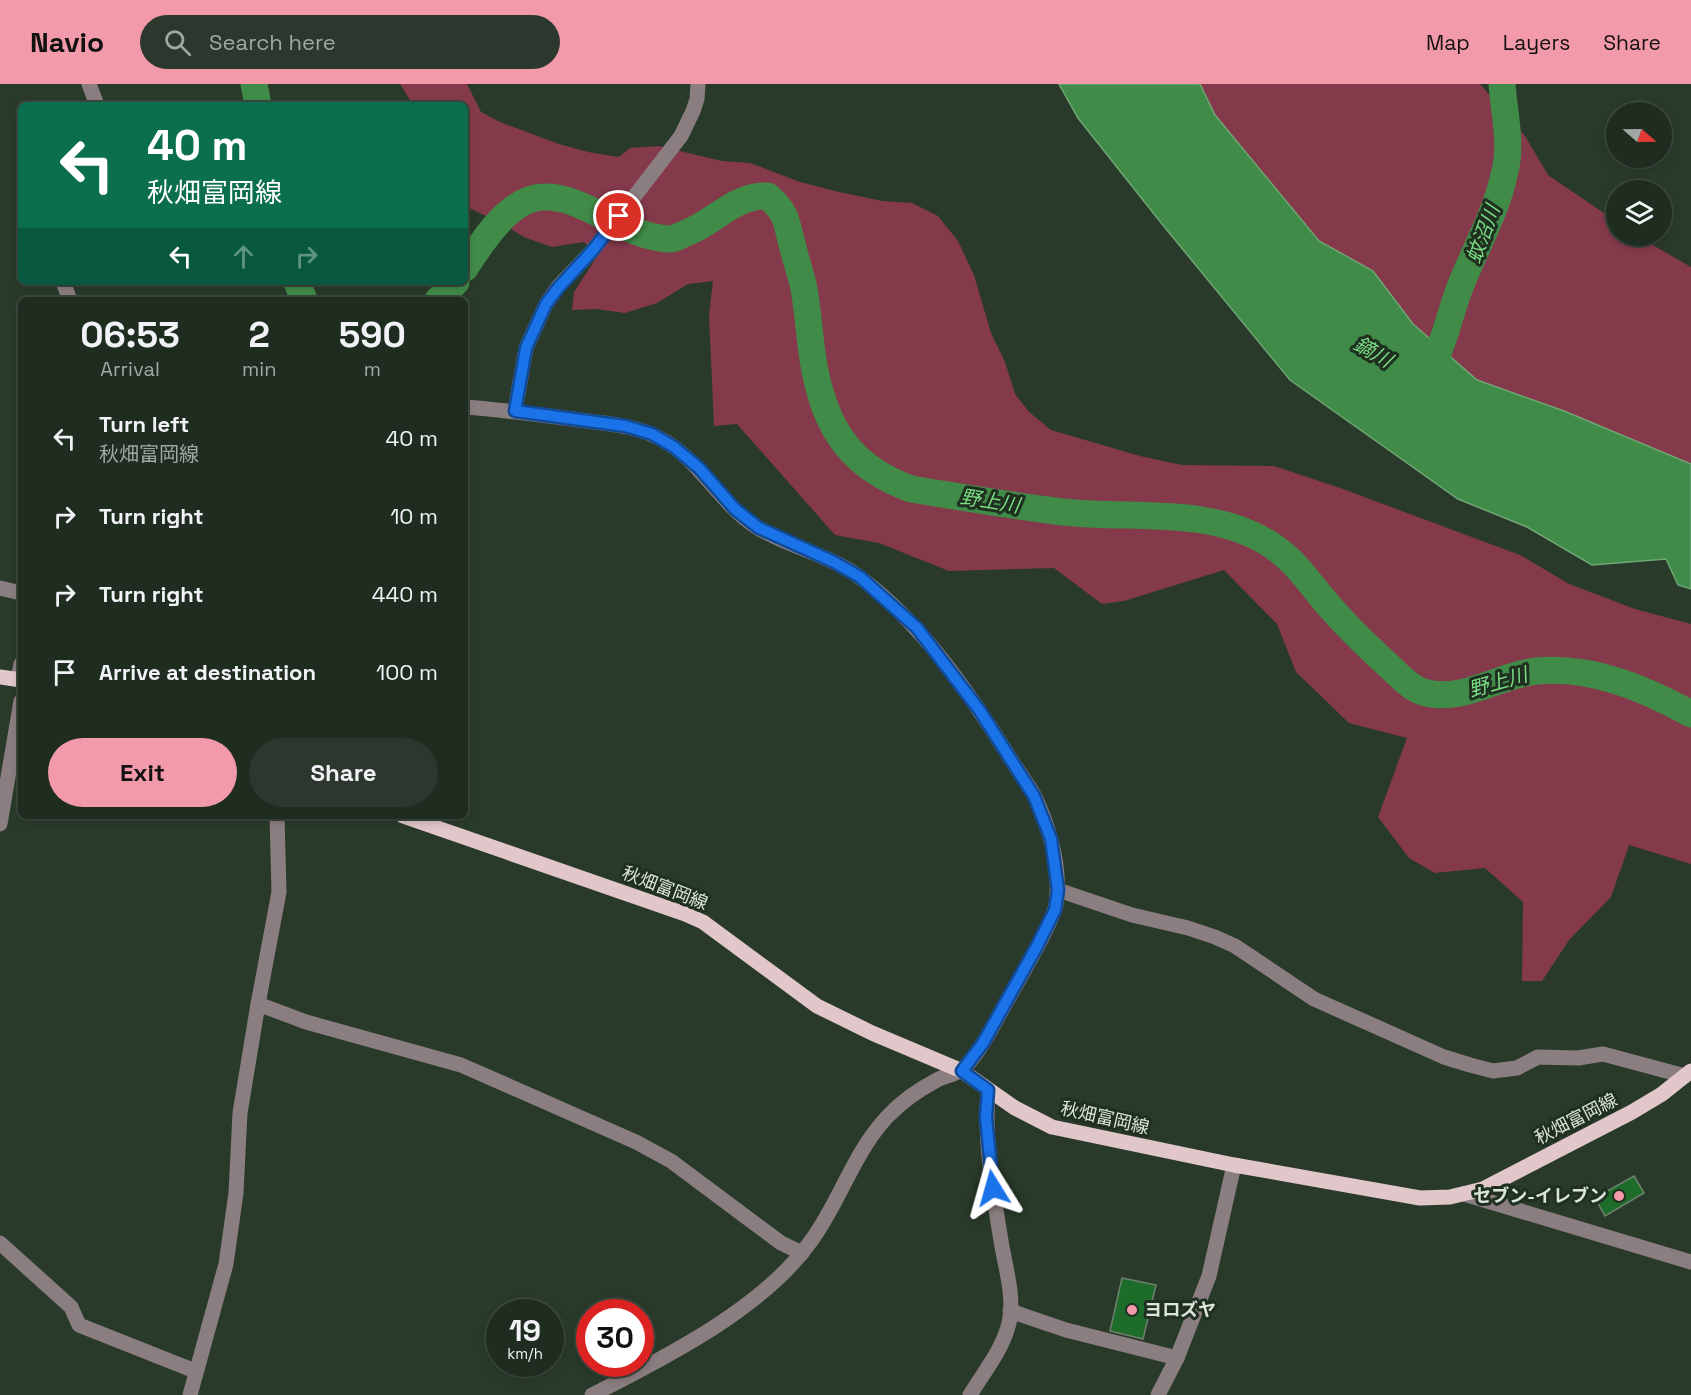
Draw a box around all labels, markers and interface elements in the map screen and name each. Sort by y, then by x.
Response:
search box [140,15,560,69]
text: Navio [30,24,104,60]
icon: search [161,26,194,59]
text: Search here [209,28,336,56]
text: Map [1426,29,1470,56]
text: Layers [1503,29,1570,56]
text: Share [1603,29,1661,56]
north arrow [1606,102,1672,168]
map controls [1606,102,1672,246]
text: 40 m [147,119,247,172]
icon: left [48,126,126,204]
text: 秋畑富岡線 [147,175,282,210]
button: layers [1606,180,1672,246]
pin [593,190,644,241]
icon: arrive [602,199,635,232]
water label: 蚊沼川 [1461,199,1506,267]
icon: left [164,240,197,273]
icon: ahead [227,240,260,273]
icon: right [290,240,323,273]
text: 06:53 [80,312,180,358]
text: 2 [249,312,270,358]
text: 590 [339,312,406,358]
water label: 鏑川 [1349,331,1399,374]
text: Arrival [100,356,160,382]
text: min [242,356,276,382]
text: m [364,356,381,382]
text: Turn left [99,410,189,438]
icon: left [48,422,81,455]
text: 40 m [386,424,438,452]
text: 秋畑富岡線 [99,441,199,467]
water label: 野上川 [958,483,1024,519]
icon: right [48,500,81,533]
text: Turn right [99,502,204,530]
text: 10 m [390,502,438,530]
icon: right [48,578,81,611]
text: Turn right [99,580,204,608]
text: 440 m [372,580,438,608]
icon: arrive [48,656,81,689]
text: Arrive at destination [99,658,316,686]
text: 100 m [376,658,438,686]
water label: 野上川 [1466,661,1532,703]
button: Exit [48,738,237,807]
button: Share [249,738,438,807]
street label: 秋畑富岡線 [619,861,711,914]
street label: 秋畑富岡線 [1530,1088,1621,1149]
street label: 秋畑富岡線 [1059,1096,1152,1139]
position arrow [961,1156,1025,1220]
place label: セブン-イレブン [1473,1184,1607,1207]
marker: セブン-イレブン [1612,1189,1626,1203]
place label: ヨロズヤ [1144,1298,1216,1321]
speed limit sign: 30 [576,1299,654,1377]
marker: ヨロズヤ [1125,1303,1139,1317]
text: 19 [509,1311,541,1350]
text: km/h [507,1344,543,1363]

